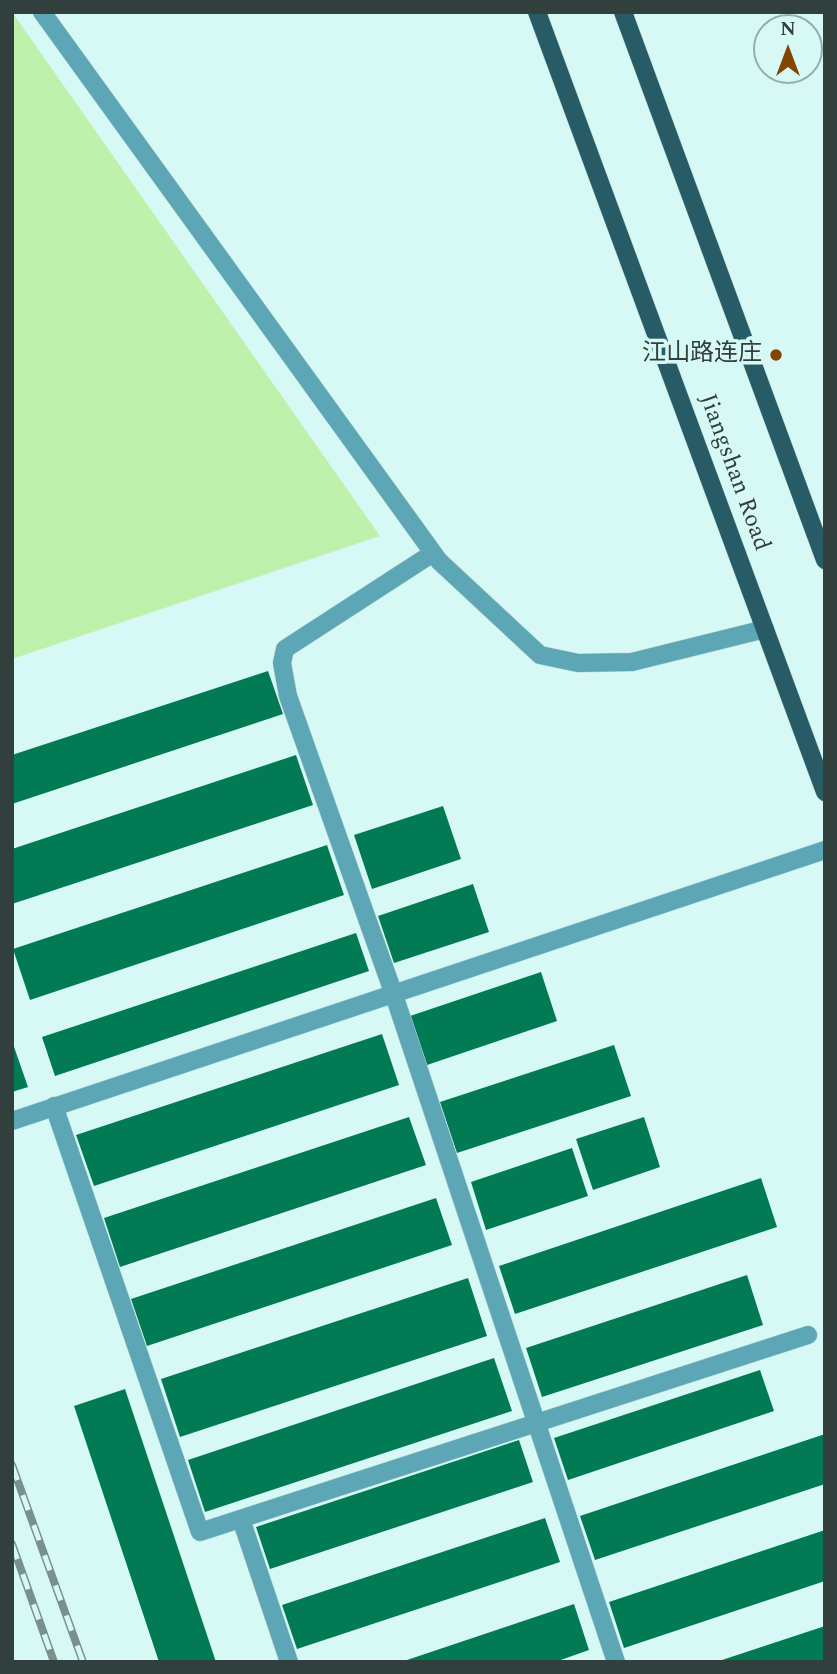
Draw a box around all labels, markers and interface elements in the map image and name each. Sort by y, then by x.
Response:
north arrow [753,14,823,84]
text: N [780,15,796,44]
place label: 江山路连庄 [642,341,762,369]
marker: 江山路连庄 [768,347,784,363]
street label: Jiangshan Road [691,391,775,555]

